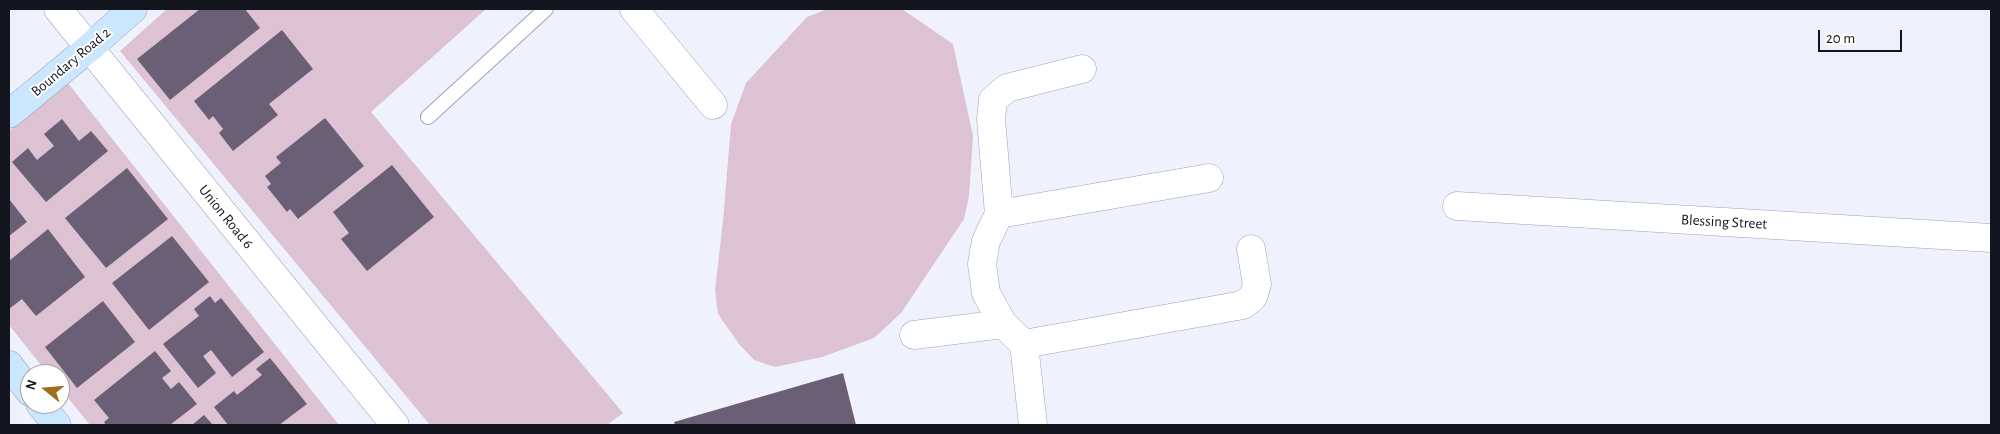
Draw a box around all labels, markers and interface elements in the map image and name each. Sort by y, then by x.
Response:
scale bar [1820,20,1904,52]
street label: Boundary Road 2 [28,24,114,100]
text: 20 m [1826,31,1855,46]
street label: Union Road 6 [195,181,257,253]
street label: Blessing Street [1680,211,1768,233]
north arrow [20,364,70,414]
text: N [23,378,40,392]

